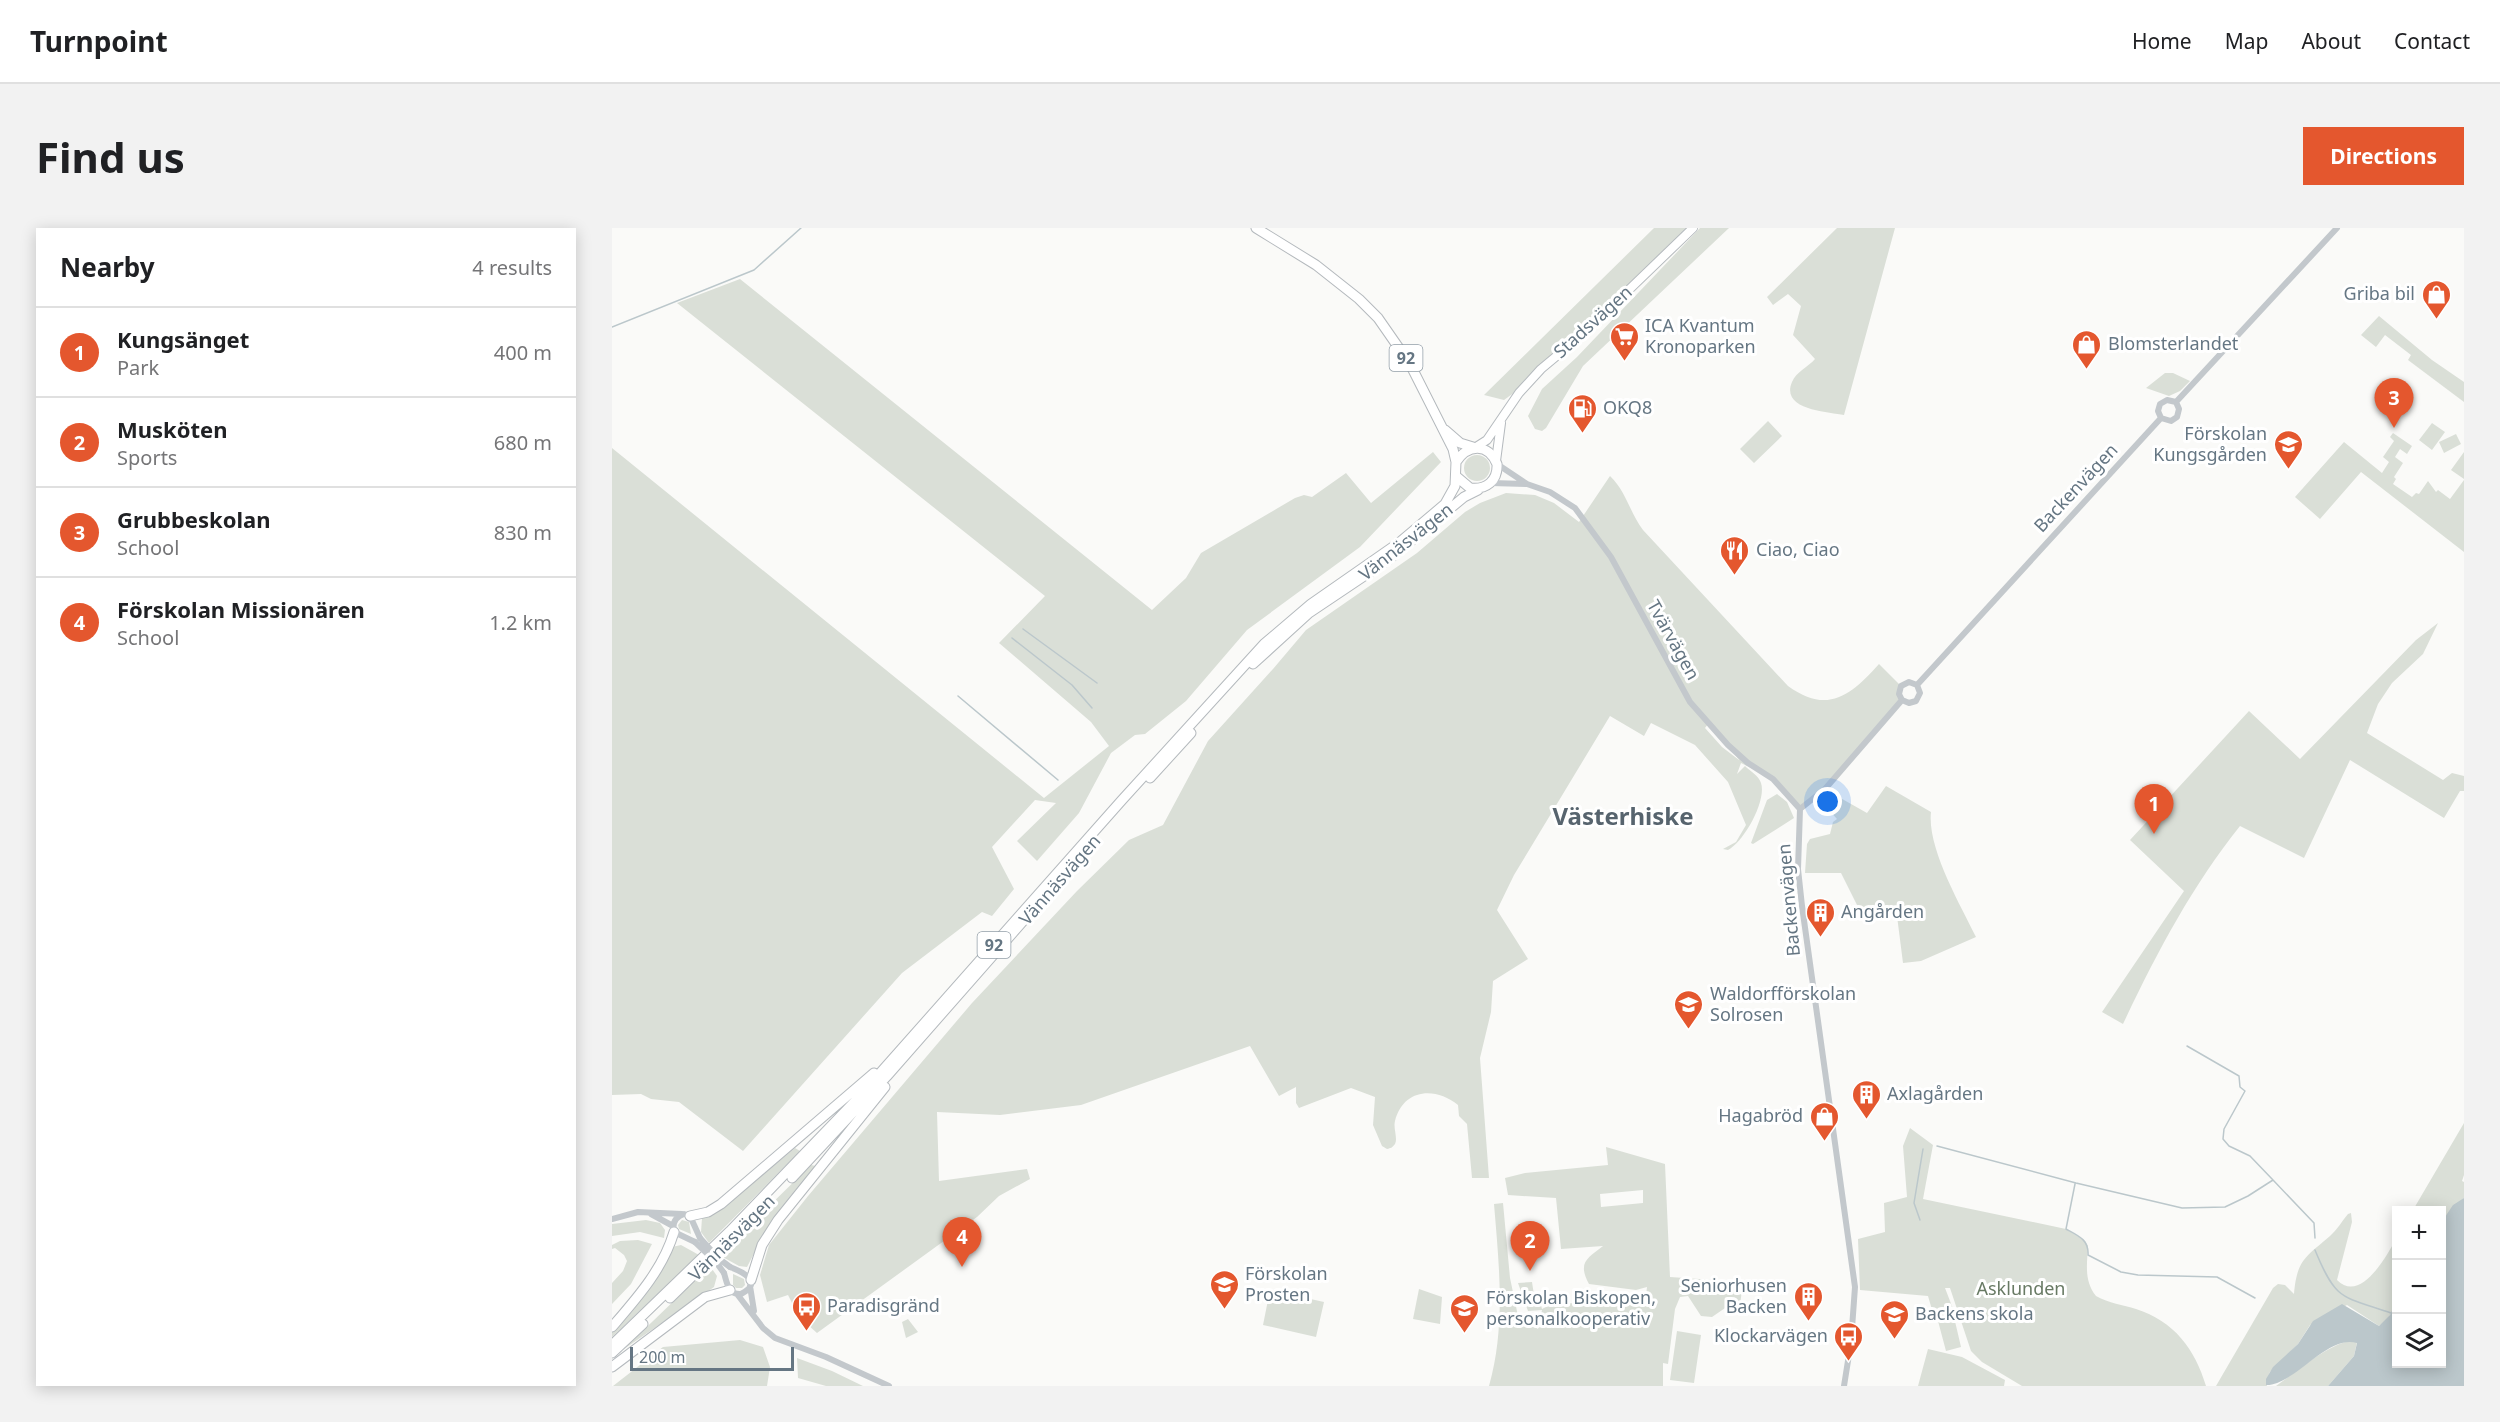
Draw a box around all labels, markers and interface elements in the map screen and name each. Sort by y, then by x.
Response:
text: Turnpoint [30,22,168,60]
text: Home [2132,27,2192,55]
text: Map [2225,27,2268,55]
text: About [2301,27,2361,55]
text: Contact [2394,27,2470,55]
button: Directions [2303,127,2464,185]
text: Find us [36,128,185,185]
text: Nearby [60,249,155,285]
text: 4 results [472,254,552,281]
shop icon: Griba bil [2420,278,2452,320]
street label: Stadsvägen [1548,280,1637,363]
place label: Griba bil [2344,281,2415,305]
place label: ICA Kvantum Kronoparken [1645,313,1756,358]
supermarket icon: ICA Kvantum Kronoparken [1608,320,1640,362]
text: Kungsänget [117,324,249,354]
shop icon: Blomsterlandet [2071,328,2103,370]
place label: Blomsterlandet [2108,331,2239,355]
text: 1 [74,339,85,366]
text: 400 m [494,339,552,366]
road number: 92 [1390,345,1422,371]
text: Park [117,354,159,381]
pin: 3 [2374,378,2414,428]
fuel station icon: OKQ8 [1566,392,1598,434]
place label: OKQ8 [1603,395,1652,419]
text: Musköten [117,414,227,444]
place label: Förskolan Kungsgården [2153,421,2267,466]
school or university icon: Förskolan Kungsgården [2272,428,2304,470]
text: 2 [74,429,85,456]
text: 680 m [494,429,552,456]
street label: Backenvägen [2028,438,2123,537]
text: Sports [117,444,177,471]
street label: Vännäsvägen [1353,497,1457,585]
text: Grubbeskolan [117,504,270,534]
text: 3 [74,519,85,546]
text: 830 m [494,519,552,546]
text: School [117,534,179,561]
restaurant icon: Ciao, Ciao [1719,534,1751,576]
place label: Ciao, Ciao [1756,537,1840,561]
text: Förskolan Missionären [117,594,365,624]
street label: Tvärvägen [1642,595,1706,684]
text: 4 [74,609,85,636]
text: 1.2 km [489,609,552,636]
text: School [117,624,179,651]
pin: 1 [2134,784,2174,834]
your location [1813,787,1842,816]
district label: Västerhiske [1552,799,1694,832]
street label: Vännäsvägen [1013,829,1105,930]
street label: Backenvägen [1771,843,1805,957]
building icon: Angården [1804,896,1836,938]
place label: Angården [1841,899,1924,923]
road number: 92 [978,932,1010,958]
place label: Waldorfförskolan Solrosen [1710,981,1856,1026]
school or university icon: Waldorfförskolan Solrosen [1673,988,1705,1030]
building icon: Axlagården [1850,1078,1882,1120]
place label: Axlagården [1887,1081,1983,1105]
shop icon: Hagabröd [1808,1100,1840,1142]
place label: Hagabröd [1718,1103,1803,1127]
street label: Vännäsvägen [683,1189,780,1286]
map controls [2392,1206,2446,1368]
button: + [2392,1206,2446,1260]
pin: 4 [942,1218,982,1267]
pin: 2 [1510,1222,1550,1271]
button: − [2392,1260,2446,1314]
place label: Förskolan Prosten [1245,1261,1328,1306]
school or university icon: Förskolan Prosten [1208,1268,1240,1310]
place label: Seniorhusen Backen [1681,1273,1787,1318]
park label: Asklunden [1977,1276,2065,1300]
building icon: Seniorhusen Backen [1792,1280,1824,1322]
place label: Förskolan Biskopen, personalkooperativ [1486,1285,1656,1330]
bus stop icon: Paradisgränd [790,1290,822,1332]
school or university icon: Förskolan Biskopen, personalkooperativ [1449,1292,1481,1334]
place label: Paradisgränd [827,1293,940,1317]
school or university icon: Backens skola [1878,1298,1910,1340]
place label: Backens skola [1915,1301,2034,1325]
button: layers [2392,1314,2446,1368]
bus stop icon: Klockarvägen [1833,1320,1865,1362]
place label: Klockarvägen [1714,1323,1828,1347]
scale bar [630,1344,794,1372]
text: 200 m [639,1346,686,1368]

